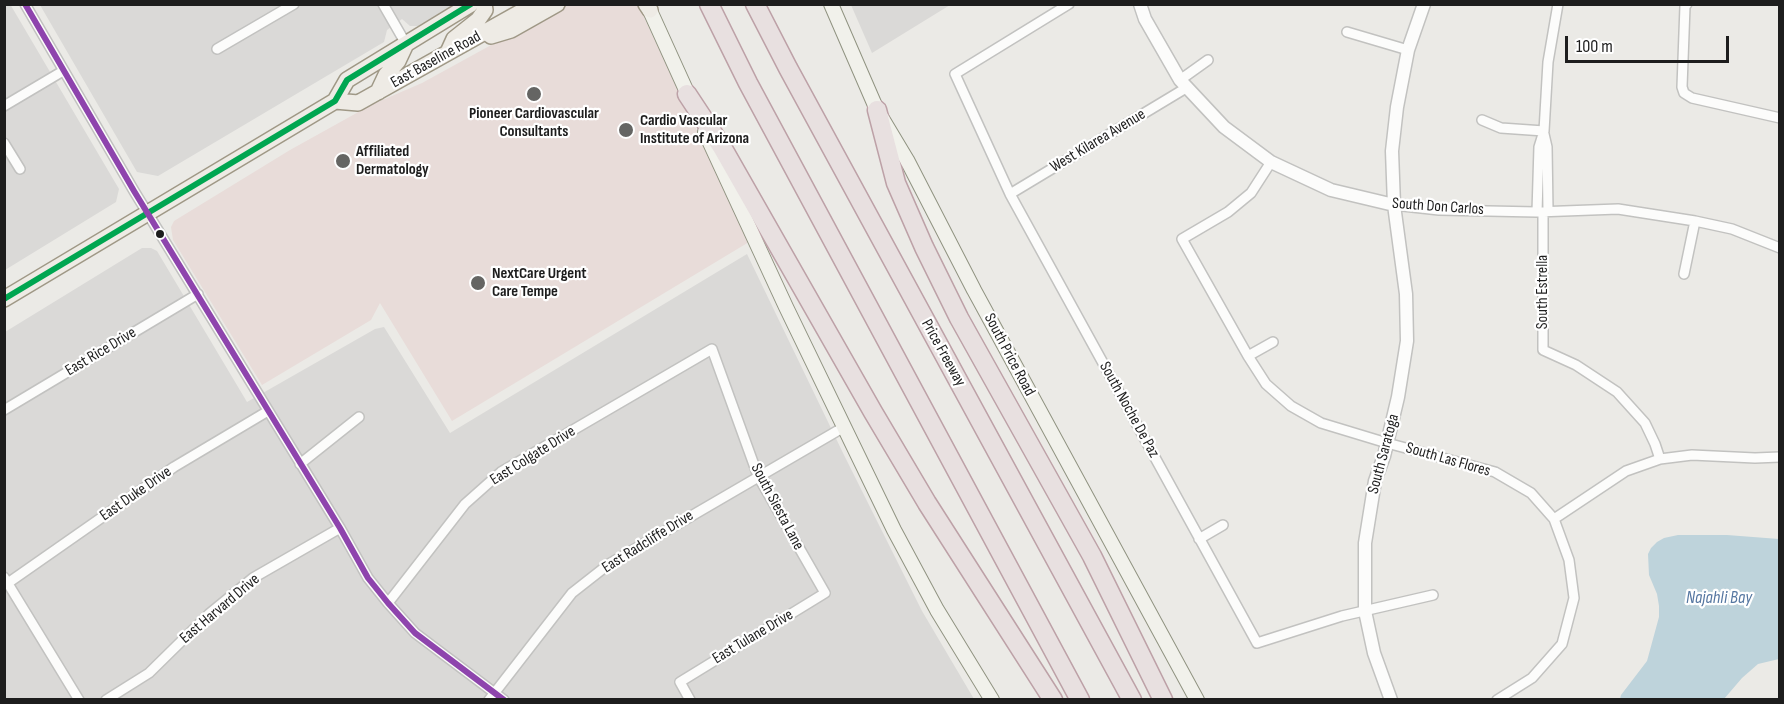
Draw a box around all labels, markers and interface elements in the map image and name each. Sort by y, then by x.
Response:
scale bar [1568,24,1732,62]
street label: East Baseline Road [388,27,484,93]
text: 100 m [1576,36,1613,57]
marker: Pioneer Cardiovascular Consultants [525,85,543,103]
place label: Pioneer Cardiovascular Consultants [469,104,599,142]
street label: West Kilarea Avenue [1047,105,1149,177]
place label: Cardio Vascular Institute of Arizona [640,111,749,149]
marker: Cardio Vascular Institute of Arizona [617,121,635,139]
place label: Affiliated Dermatology [356,142,429,180]
marker: Affiliated Dermatology [334,152,352,170]
street label: South Don Carlos [1391,194,1485,220]
unlabelled marker [154,228,166,240]
street label: South Estrella [1533,255,1553,329]
place label: NextCare Urgent Care Tempe [492,264,587,302]
marker: NextCare Urgent Care Tempe [469,274,487,292]
street label: South Price Road [979,310,1039,400]
street label: Price Freeway [917,316,969,390]
street label: East Rice Drive [62,323,140,381]
street label: South Noche De Paz [1095,359,1163,461]
street label: South Saratoga [1364,412,1404,496]
street label: East Colgate Drive [487,422,579,490]
street label: South Las Flores [1404,439,1492,481]
street label: South Siesta Lane [746,460,808,554]
street label: East Duke Drive [96,462,176,526]
street label: East Radcliffe Drive [599,506,697,578]
street label: East Harvard Drive [176,570,264,648]
water label: Najahli Bay [1686,587,1752,609]
street label: East Tulane Drive [709,605,797,669]

